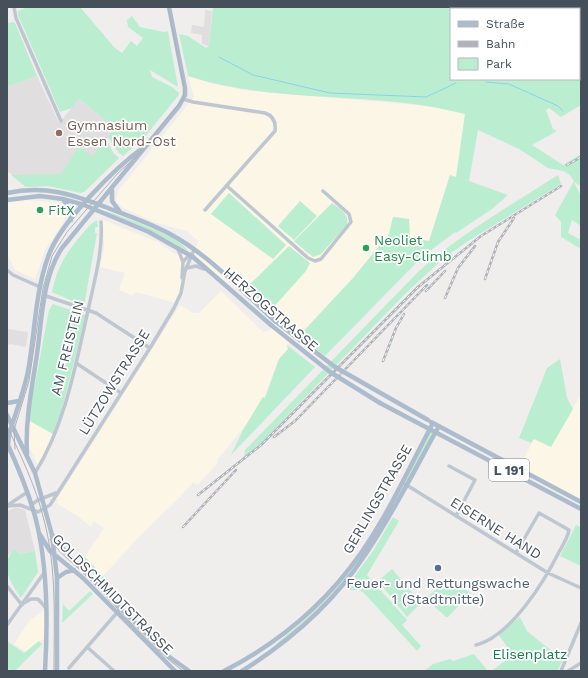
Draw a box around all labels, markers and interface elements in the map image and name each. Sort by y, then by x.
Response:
legend [450,8,580,80]
text: Straße [486,17,525,31]
text: Bahn [486,37,515,51]
text: Park [486,57,512,71]
place label: Gymnasium Essen Nord-Ost [67,117,176,149]
marker: Gymnasium Essen Nord-Ost [54,128,64,138]
place label: FitX [48,202,75,218]
marker: FitX [35,205,45,215]
place label: Neoliet Easy-Climb [374,232,452,264]
marker: Neoliet Easy-Climb [361,243,371,253]
street label: HERZOGSTRASSE [220,264,322,354]
street label: AM FREISTEIN [47,299,87,397]
street label: LÜTZOWSTRASSE [75,326,153,438]
street label: GERLINGSTRASSE [339,441,415,557]
road number: L 191 [489,459,529,481]
street label: EISERNE HAND [448,494,544,562]
street label: GOLDSCHMIDTSTRASSE [49,530,177,658]
marker: Feuer- und Rettungswache 1 (Stadtmitte) [433,563,443,573]
place label: Feuer- und Rettungswache 1 (Stadtmitte) [346,575,530,607]
park label: Elisenplatz [492,646,568,662]

